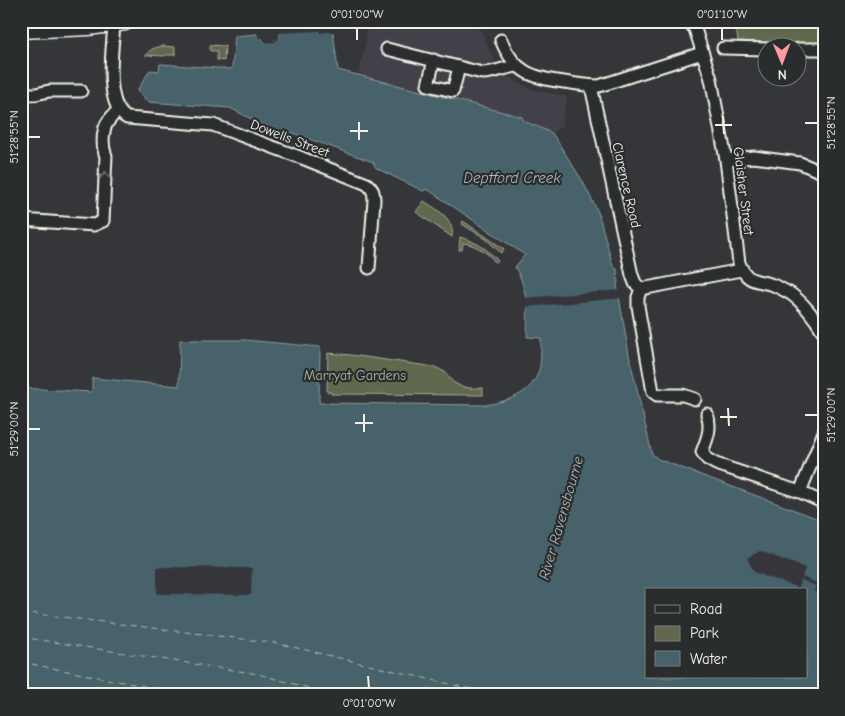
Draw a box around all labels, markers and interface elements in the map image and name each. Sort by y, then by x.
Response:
text: 0°01'00"W [330,7,384,21]
text: 0°01'10"W [697,7,748,21]
north arrow [758,38,808,88]
text: N [778,66,787,83]
text: 51°28'55"N [824,96,838,150]
text: 51°28'55"N [7,110,21,164]
street label: Dowells Street [248,116,333,162]
street label: Clarence Road [608,141,645,230]
street label: Glaisher Street [730,146,757,237]
water label: Deptford Creek [463,169,561,187]
one-way arrow [100,171,110,178]
park label: Marryat Gardens [304,367,406,384]
text: 51°29'00"N [824,387,838,443]
text: 51°29'00"N [7,401,21,457]
water label: River Ravensbourne [535,454,587,582]
legend [645,588,808,678]
text: Road [690,600,722,618]
text: Park [690,624,719,642]
text: Water [690,650,727,668]
text: 0°01'00"W [342,696,396,710]

